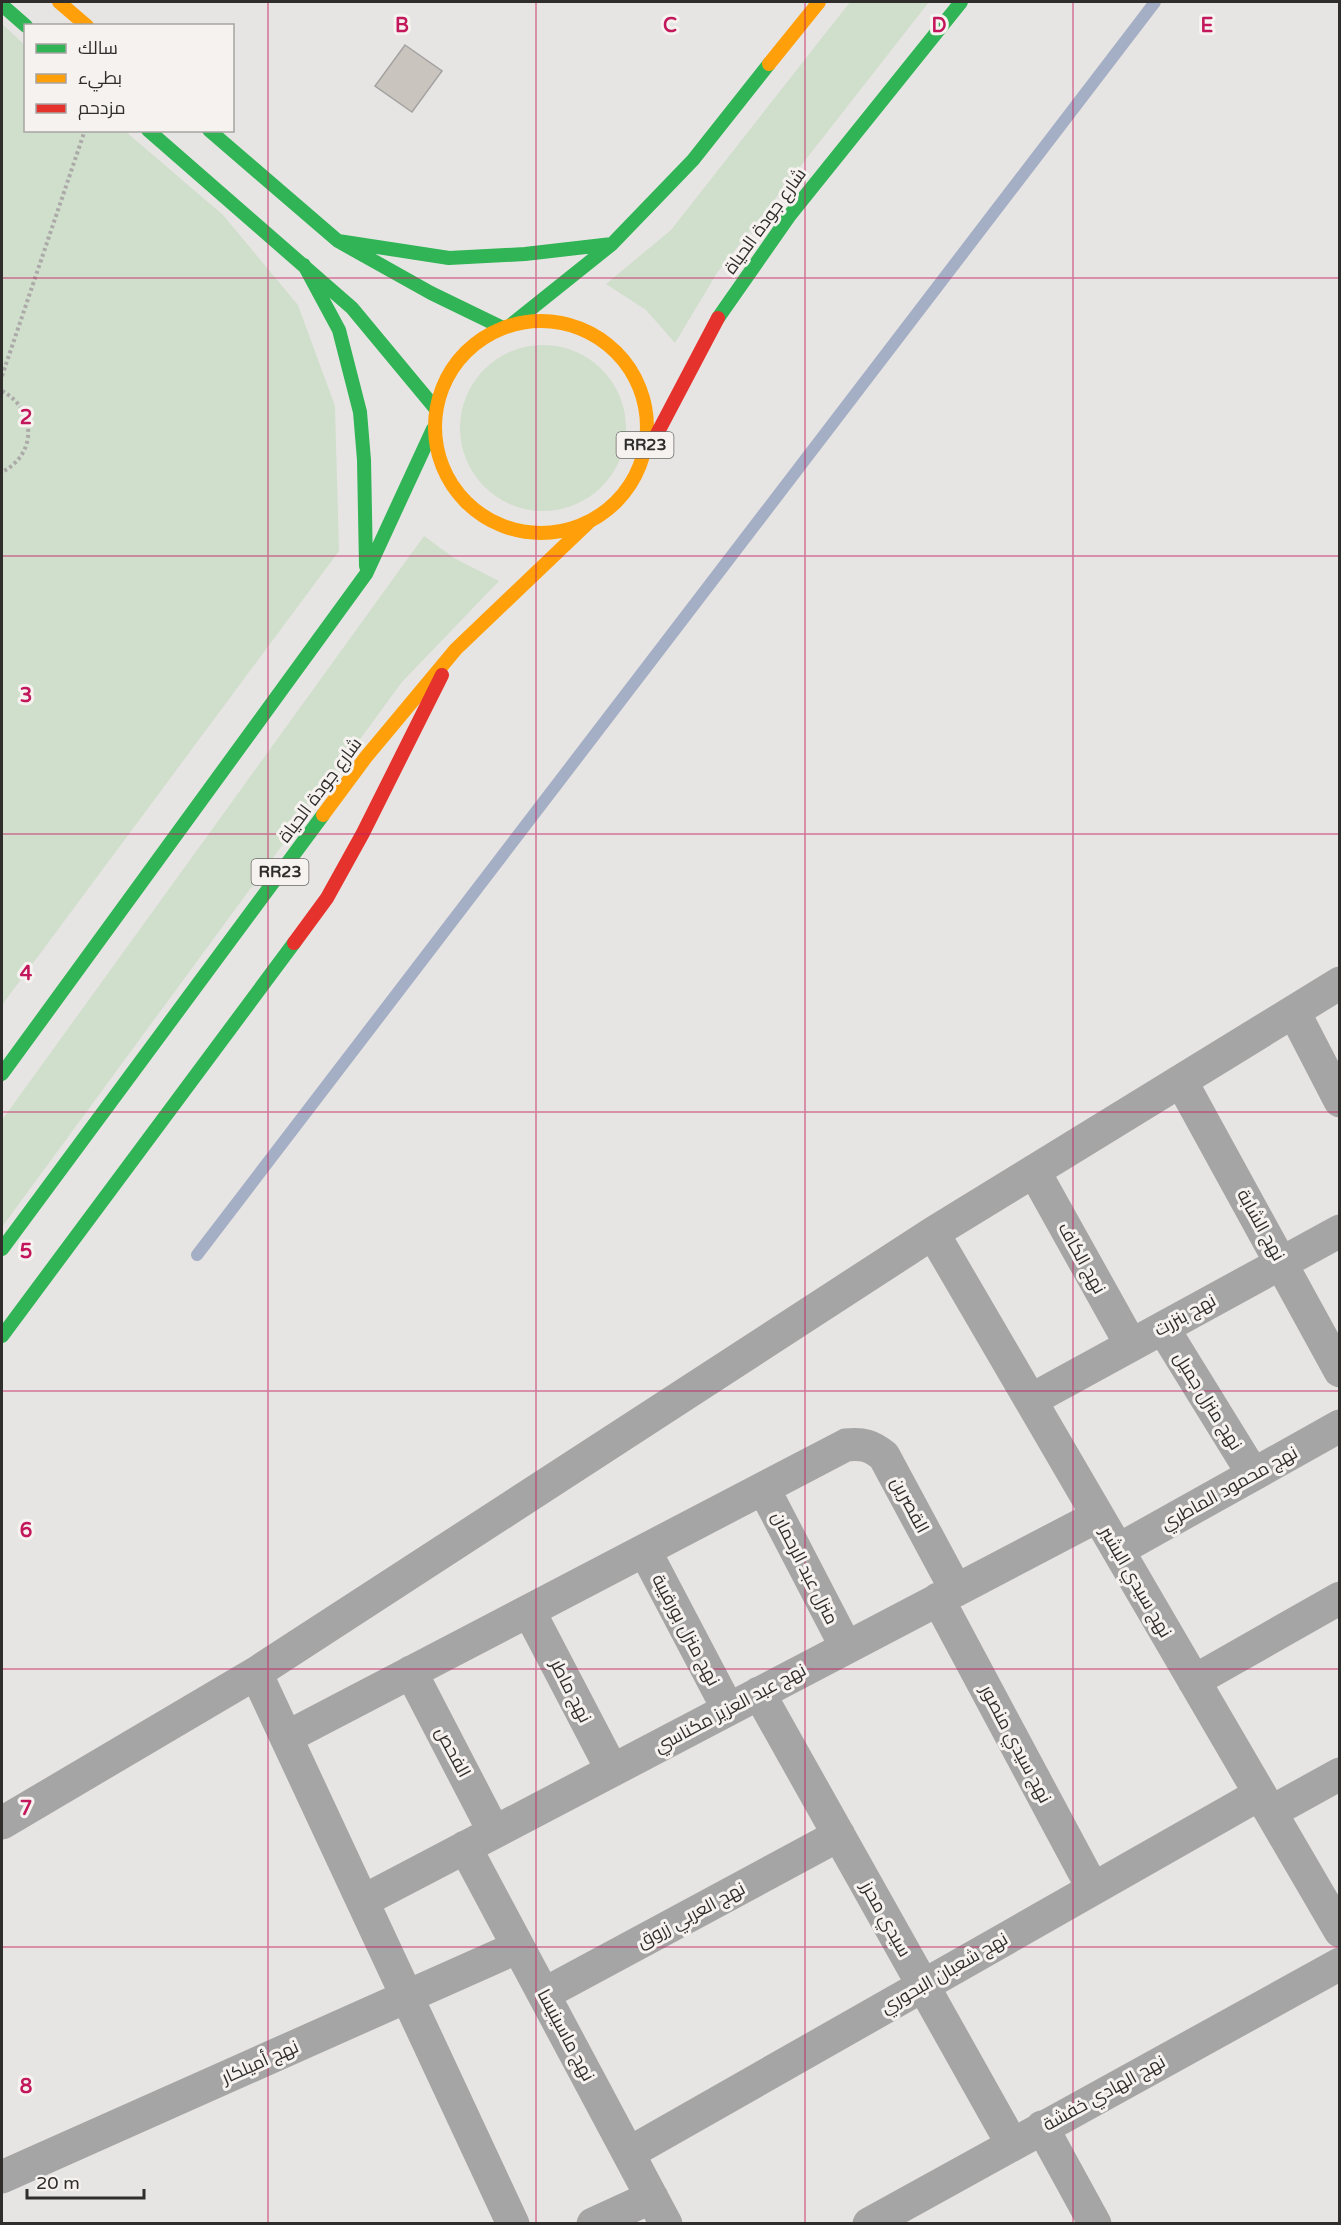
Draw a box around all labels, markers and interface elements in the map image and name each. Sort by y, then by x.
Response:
text: B [395,14,409,38]
text: C [663,14,677,38]
text: D [931,14,947,38]
text: E [1201,14,1214,38]
legend [24,24,234,132]
text: سالك [78,37,118,59]
text: بطيء [78,67,122,92]
text: مزدحم [78,97,126,120]
street label: شارع جودة الحياة [719,164,812,279]
text: 2 [20,406,32,430]
road number: RR23 [616,432,674,458]
text: 3 [20,684,32,708]
street label: شارع جودة الحياة [273,733,367,847]
road number: RR23 [252,859,308,885]
text: 4 [20,962,33,986]
street label: نهج الشابة [1231,1185,1290,1265]
street label: نهج الكاف [1053,1218,1111,1298]
text: 5 [20,1240,32,1264]
street label: نهج بنزرت [1150,1289,1220,1342]
street label: نهج منزل جميل [1168,1348,1247,1455]
street label: نهج محمود الماطري [1157,1441,1303,1537]
street label: القصرين [886,1473,934,1537]
street label: منزل عبد الرحمان [767,1508,843,1628]
text: 6 [20,1519,32,1543]
street label: نهج سيدي البشير [1092,1522,1177,1643]
street label: نهج منزل بورقيبة [646,1570,725,1690]
street label: نهج ماطر [544,1655,596,1727]
street label: نهج عبد العزيز مكناسي [650,1659,811,1759]
street label: نهج سيدي منصور [973,1680,1056,1808]
street label: الفحص [431,1723,475,1781]
text: 7 [20,1797,32,1821]
street label: سيدي محرز [853,1876,916,1962]
street label: نهج العربي زروق [633,1877,750,1955]
street label: نهج شعبان البحوري [876,1928,1013,2021]
street label: نهج ماسينيسا [532,1985,599,2085]
street label: نهج أميلكار [217,2035,302,2090]
street label: نهج الهادي خفشة [1039,2050,1170,2138]
text: 8 [20,2075,32,2099]
scale bar [27,2162,144,2200]
text: 20 m [36,2172,80,2194]

